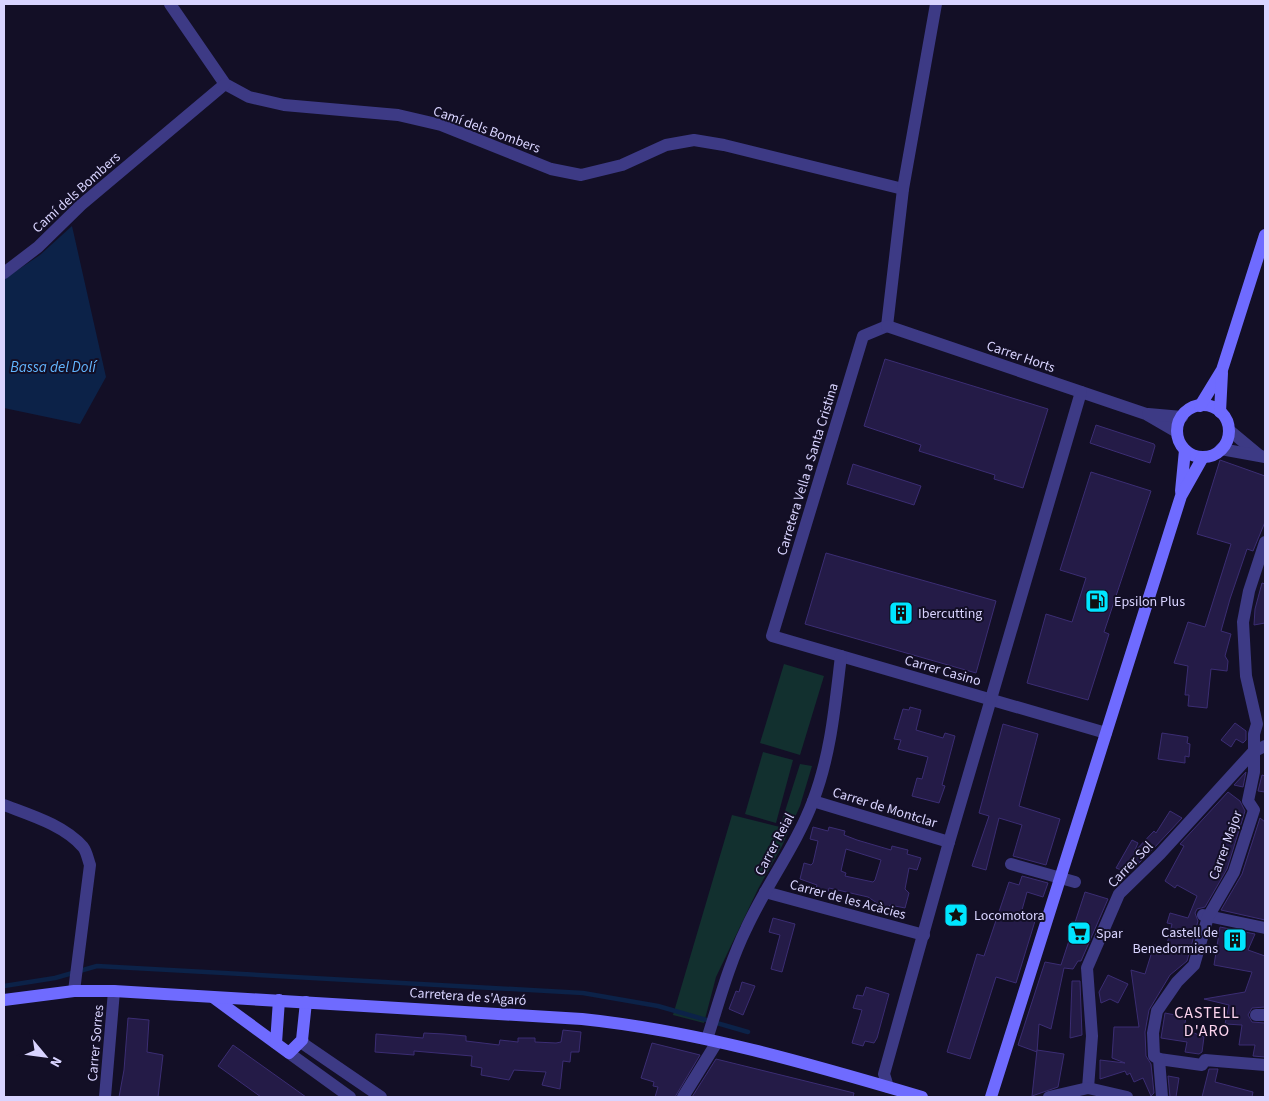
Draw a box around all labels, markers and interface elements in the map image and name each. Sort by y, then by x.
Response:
street label: Camí dels Bombers [430,101,543,159]
street label: Camí dels Bombers [28,148,125,238]
street label: Carrer Horts [984,336,1058,378]
water label: Bassa del Dolí [10,357,98,378]
street label: Carretera Vella a Santa Cristina [772,381,844,558]
fuel station icon: Epsilon Plus [1084,588,1110,614]
place label: Epsilon Plus [1114,592,1185,612]
building icon: Ibercutting [888,600,914,626]
place label: Ibercutting [918,604,982,624]
street label: Carrer Casino [902,650,983,691]
street label: Carrer de Montclar [830,783,940,833]
street label: Carrer Major [1204,808,1248,883]
street label: Carrer Reial [750,809,800,879]
street label: Carrer Sol [1103,837,1158,892]
street label: Carrer de les Acàcies [787,875,908,925]
place icon: Locomotora [943,902,969,928]
place label: Locomotora [974,906,1045,926]
supermarket icon: Spar [1066,920,1092,946]
place label: Castell de Benedormiens [1132,923,1218,959]
place label: Spar [1096,924,1123,944]
building icon: Castell de Benedormiens [1222,927,1248,953]
street label: Carretera de s'Agaró [409,983,527,1011]
district label: CASTELL D'ARO [1174,1002,1240,1042]
street label: Carrer Sorres [83,1004,109,1082]
north arrow [20,1031,70,1081]
text: N [44,1053,66,1071]

